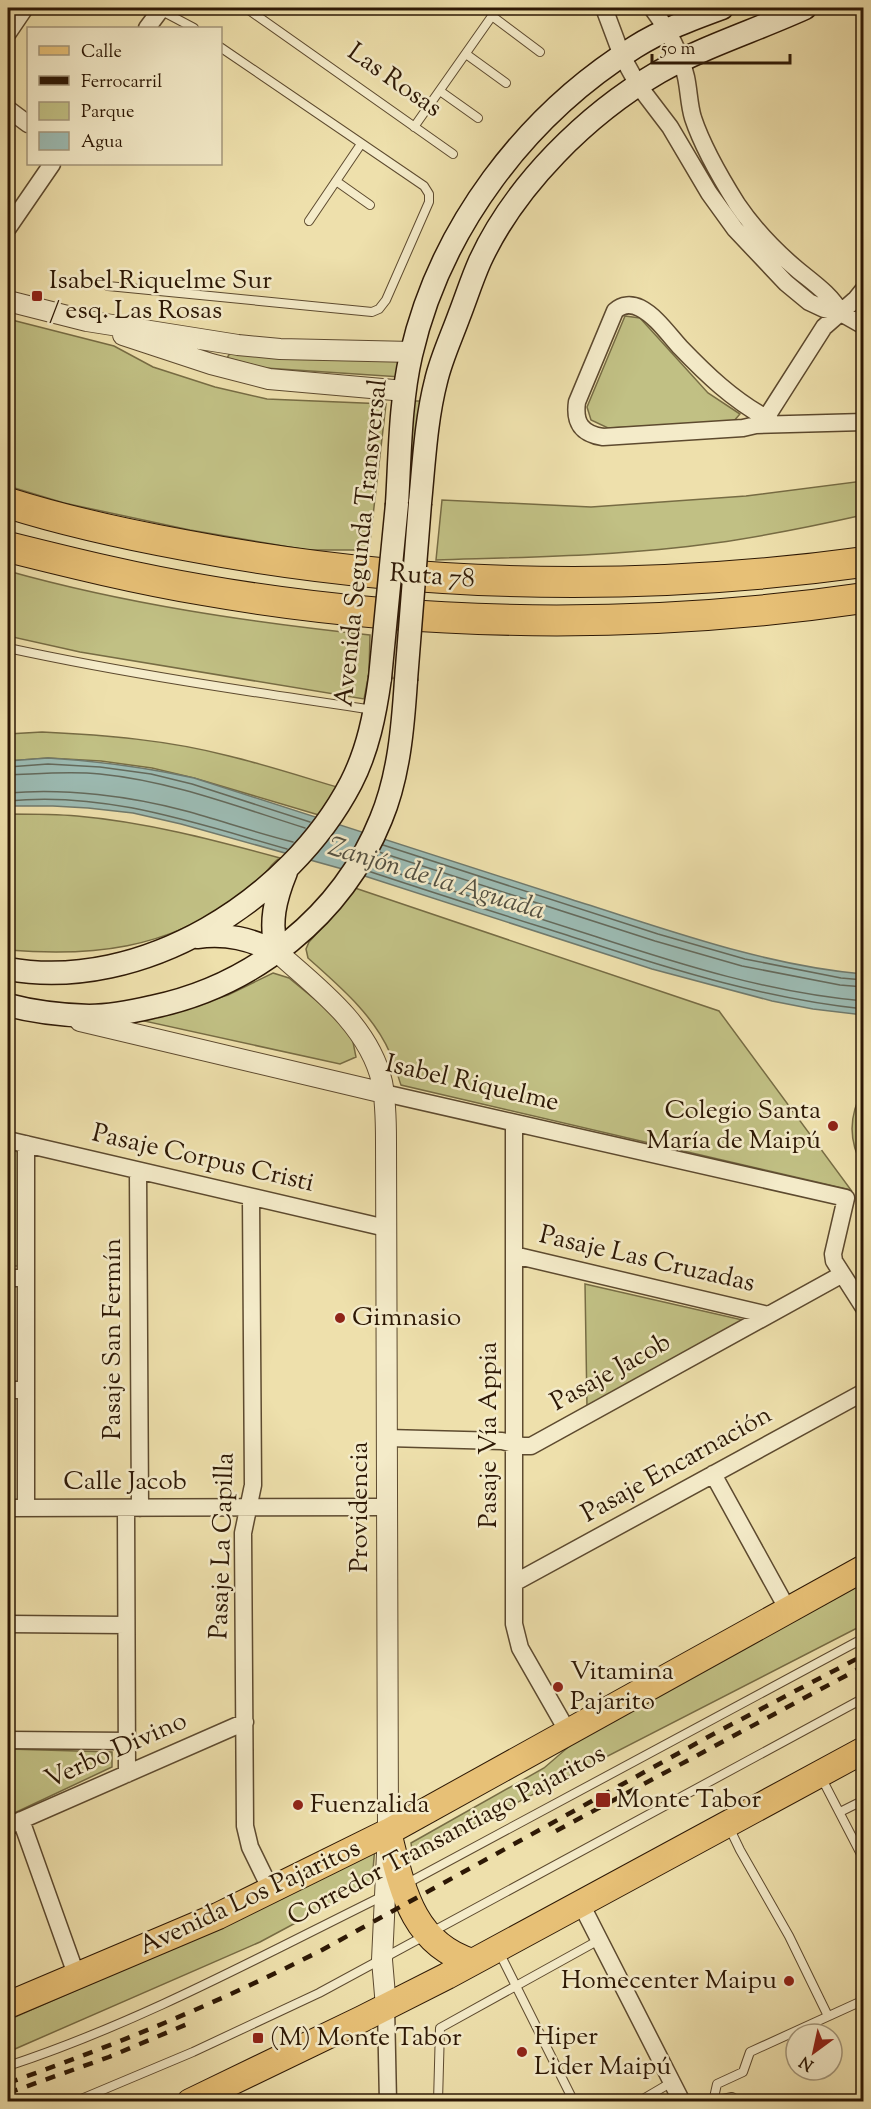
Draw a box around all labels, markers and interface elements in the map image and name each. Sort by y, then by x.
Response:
legend [27,27,222,165]
scale bar [652,27,790,65]
street label: Las Rosas [339,35,449,127]
text: 50 m [660,37,696,63]
text: Calle [81,40,122,66]
text: Ferrocarril [81,70,162,96]
text: Parque [81,100,134,126]
text: Agua [81,130,123,156]
place label: Isabel Riquelme Sur / esq. Las Rosas [49,263,272,330]
marker: Isabel Riquelme Sur / esq. Las Rosas [30,289,44,303]
street label: Avenida Segunda Transversal [326,377,398,709]
street label: Ruta 78 [388,556,476,598]
water label: Zanjón de la Aguada [323,828,549,932]
street label: Isabel Riquelme [381,1046,563,1122]
place label: Colegio Santa María de Maipú [646,1093,821,1160]
street label: Pasaje Corpus Cristi [88,1115,318,1203]
marker: Colegio Santa María de Maipú [826,1119,840,1133]
street label: Pasaje Las Cruzadas [536,1217,758,1303]
street label: Pasaje San Fermín [95,1238,132,1440]
place label: Gimnasio [352,1300,461,1337]
marker: Gimnasio [333,1311,347,1325]
street label: Pasaje Jacob [544,1325,678,1421]
street label: Pasaje Vía Appia [471,1342,508,1528]
street label: Pasaje Encarnación [575,1397,779,1533]
street label: Providencia [342,1441,379,1573]
street label: Pasaje La Capilla [201,1452,245,1640]
street label: Calle Jacob [63,1464,187,1501]
place label: Vitamina Pajarito [570,1654,674,1721]
marker: Vitamina Pajarito [551,1680,565,1694]
street label: Verbo Divino [39,1703,193,1799]
street label: Corredor Transantiago Pajaritos [281,1736,613,1936]
place label: Monte Tabor [616,1782,762,1819]
place label: Fuenzalida [310,1787,429,1824]
marker: Monte Tabor [594,1791,612,1809]
marker: Fuenzalida [291,1798,305,1812]
street label: Avenida Los Pajaritos [133,1830,367,1966]
place label: Homecenter Maipu [561,1963,777,2000]
marker: Homecenter Maipu [782,1974,796,1988]
place label: Hiper Lider Maipú [534,2019,671,2086]
place label: (M) Monte Tabor [270,2020,462,2057]
north arrow [784,2022,844,2082]
marker: (M) Monte Tabor [251,2031,265,2045]
marker: Hiper Lider Maipú [515,2045,529,2059]
text: N [795,2049,819,2076]

